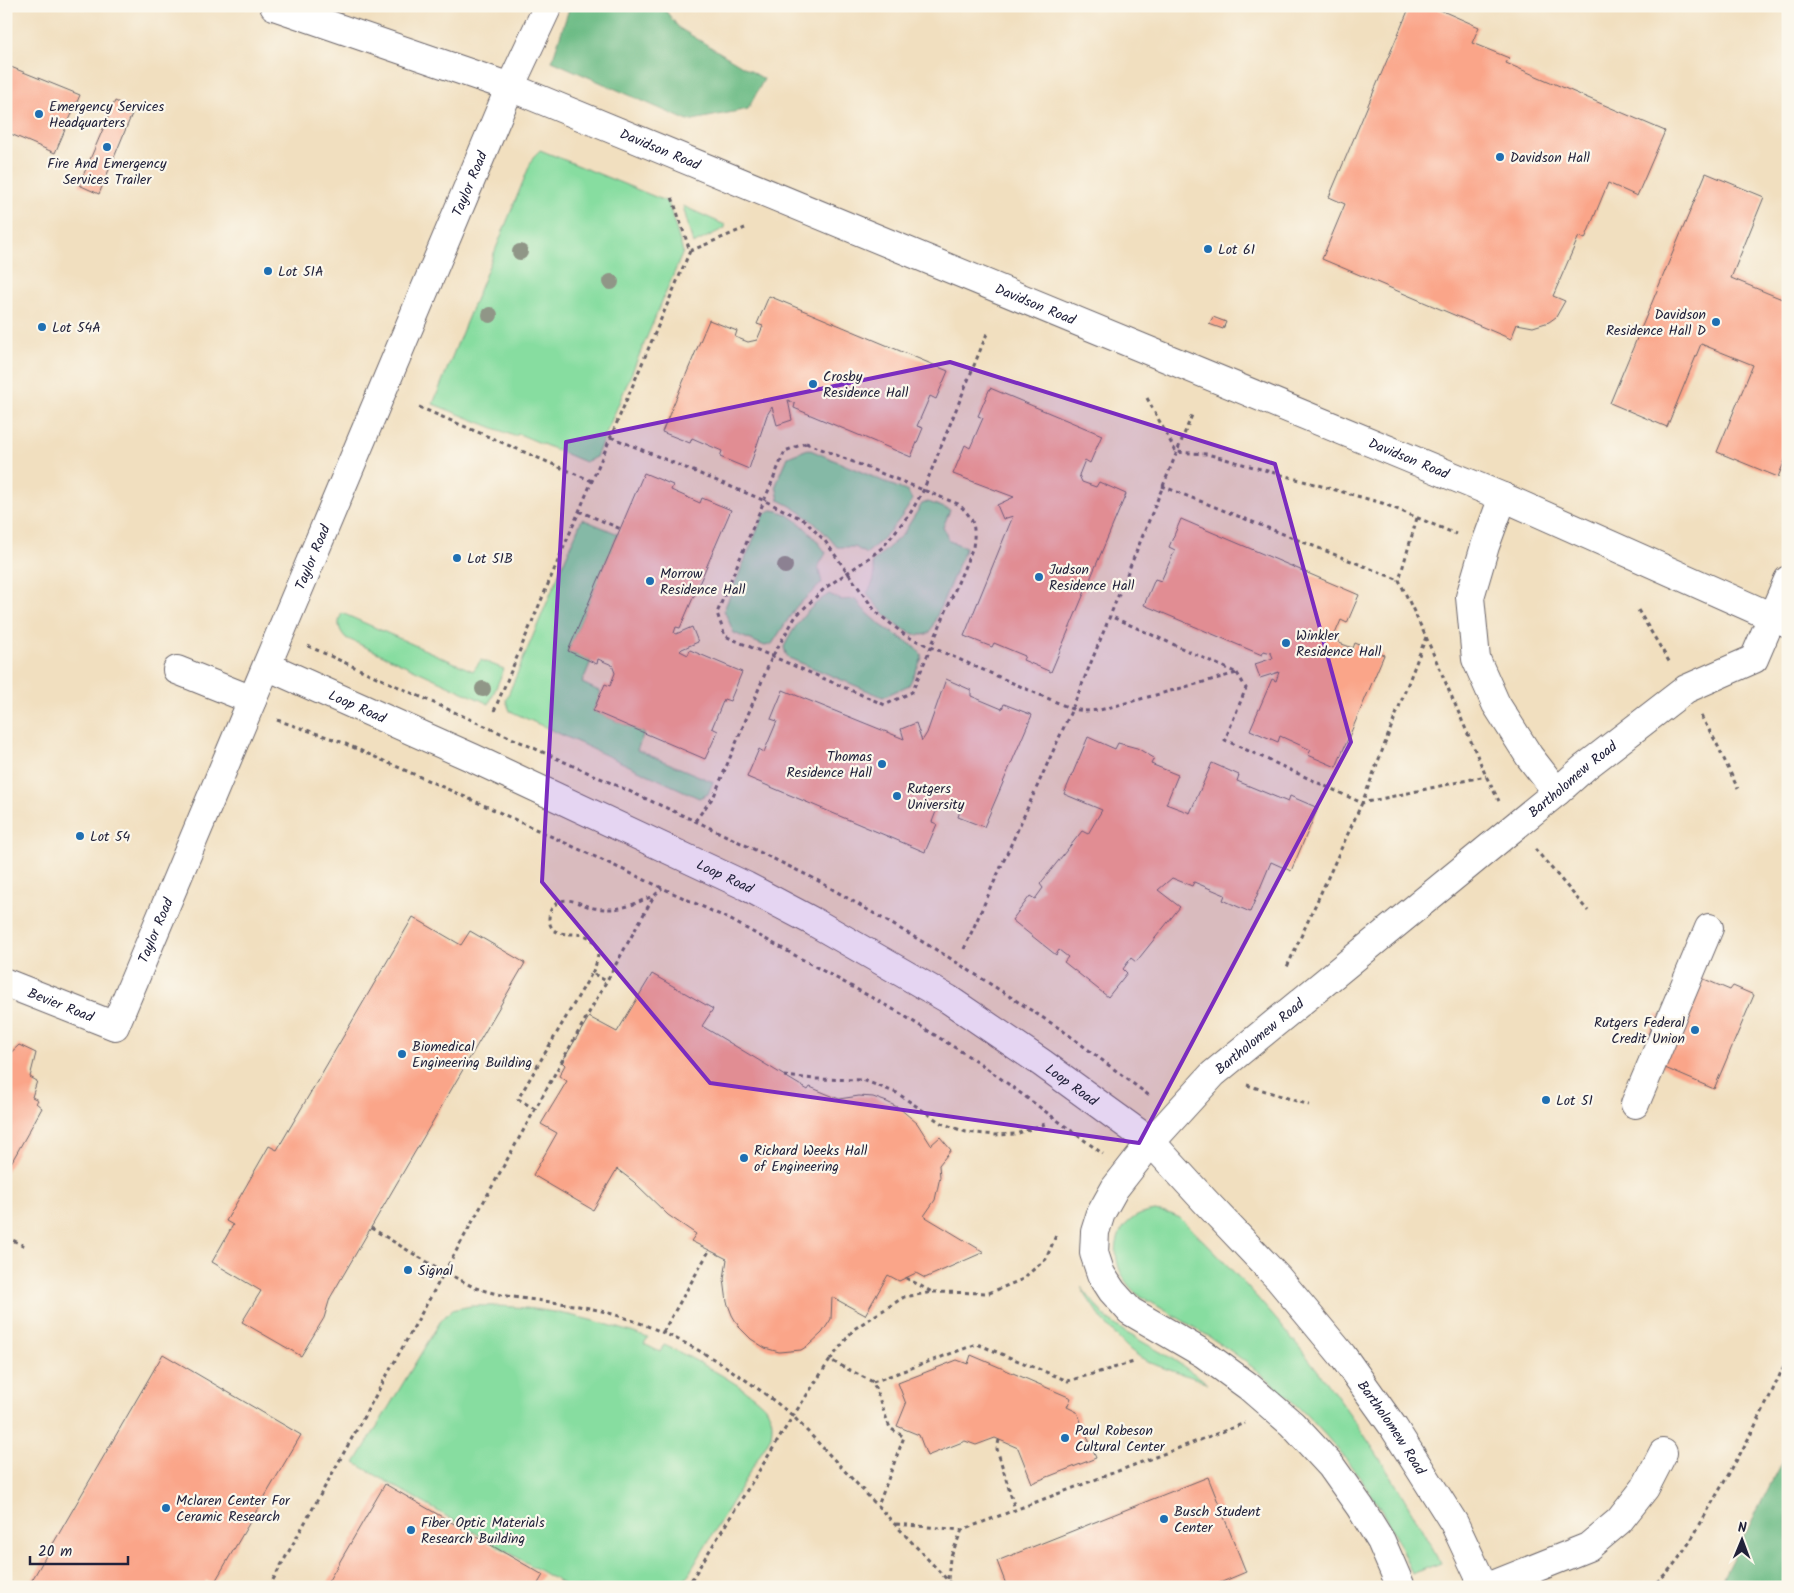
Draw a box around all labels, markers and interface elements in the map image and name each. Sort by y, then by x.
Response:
place label: Emergency Services Headquarters [49,96,164,134]
marker: Emergency Services Headquarters [33,108,45,120]
street label: Davidson Road [616,123,704,177]
marker: Fire And Emergency Services Trailer [101,141,113,153]
street label: Taylor Road [447,147,494,220]
place label: Davidson Hall [1510,147,1591,169]
marker: Davidson Hall [1494,151,1506,163]
place label: Fire And Emergency Services Trailer [47,153,167,191]
place label: Lot 61 [1218,239,1255,261]
marker: Lot 61 [1202,243,1214,255]
place label: Lot 51A [278,261,323,283]
marker: Lot 51A [262,265,274,277]
street label: Davidson Road [991,278,1080,332]
place label: Davidson Residence Hall D [1606,304,1706,342]
marker: Davidson Residence Hall D [1710,316,1722,328]
place label: Lot 54A [52,317,101,339]
marker: Lot 54A [36,321,48,333]
place label: Crosby Residence Hall [823,366,909,404]
marker: Crosby Residence Hall [807,378,819,390]
street label: Davidson Road [1365,433,1453,486]
street label: Taylor Road [290,520,337,593]
place label: Lot 51B [467,548,513,570]
marker: Lot 51B [451,552,463,564]
place label: Judson Residence Hall [1049,559,1135,597]
place label: Morrow Residence Hall [660,563,746,601]
marker: Judson Residence Hall [1033,571,1045,583]
marker: Morrow Residence Hall [644,575,656,587]
place label: Winkler Residence Hall [1296,625,1382,663]
marker: Winkler Residence Hall [1280,637,1292,649]
street label: Loop Road [325,685,390,730]
street label: Bartholomew Road [1524,736,1623,823]
place label: Thomas Residence Hall [787,746,873,784]
marker: Thomas Residence Hall [876,758,888,770]
place label: Rutgers University [907,778,965,816]
marker: Rutgers University [891,790,903,802]
place label: Lot 54 [90,826,131,848]
marker: Lot 54 [74,830,86,842]
street label: Loop Road [692,854,758,900]
street label: Taylor Road [133,894,180,967]
street label: Bevier Road [24,983,98,1029]
street label: Bartholomew Road [1210,993,1310,1080]
place label: Rutgers Federal Credit Union [1594,1012,1686,1050]
marker: Rutgers Federal Credit Union [1689,1024,1701,1036]
place label: Biomedical Engineering Building [412,1036,532,1074]
marker: Biomedical Engineering Building [396,1048,408,1060]
street label: Loop Road [1040,1059,1103,1113]
place label: Lot 51 [1556,1090,1593,1112]
marker: Lot 51 [1540,1094,1552,1106]
place label: Richard Weeks Hall of Engineering [754,1140,868,1178]
marker: Richard Weeks Hall of Engineering [738,1152,750,1164]
place label: Signal [418,1260,453,1282]
marker: Signal [402,1264,414,1276]
street label: Bartholomew Road [1351,1376,1431,1480]
place label: Paul Robeson Cultural Center [1075,1420,1166,1458]
marker: Paul Robeson Cultural Center [1059,1432,1071,1444]
place label: Mclaren Center For Ceramic Research [176,1490,291,1528]
place label: Busch Student Center [1174,1501,1261,1539]
marker: Mclaren Center For Ceramic Research [160,1502,172,1514]
place label: Fiber Optic Materials Research Building [421,1512,545,1550]
marker: Busch Student Center [1158,1513,1170,1525]
north arrow [1716,1516,1766,1566]
text: N [1738,1517,1747,1539]
marker: Fiber Optic Materials Research Building [405,1524,417,1536]
scale bar [30,1533,128,1565]
text: 20 m [38,1540,72,1564]

